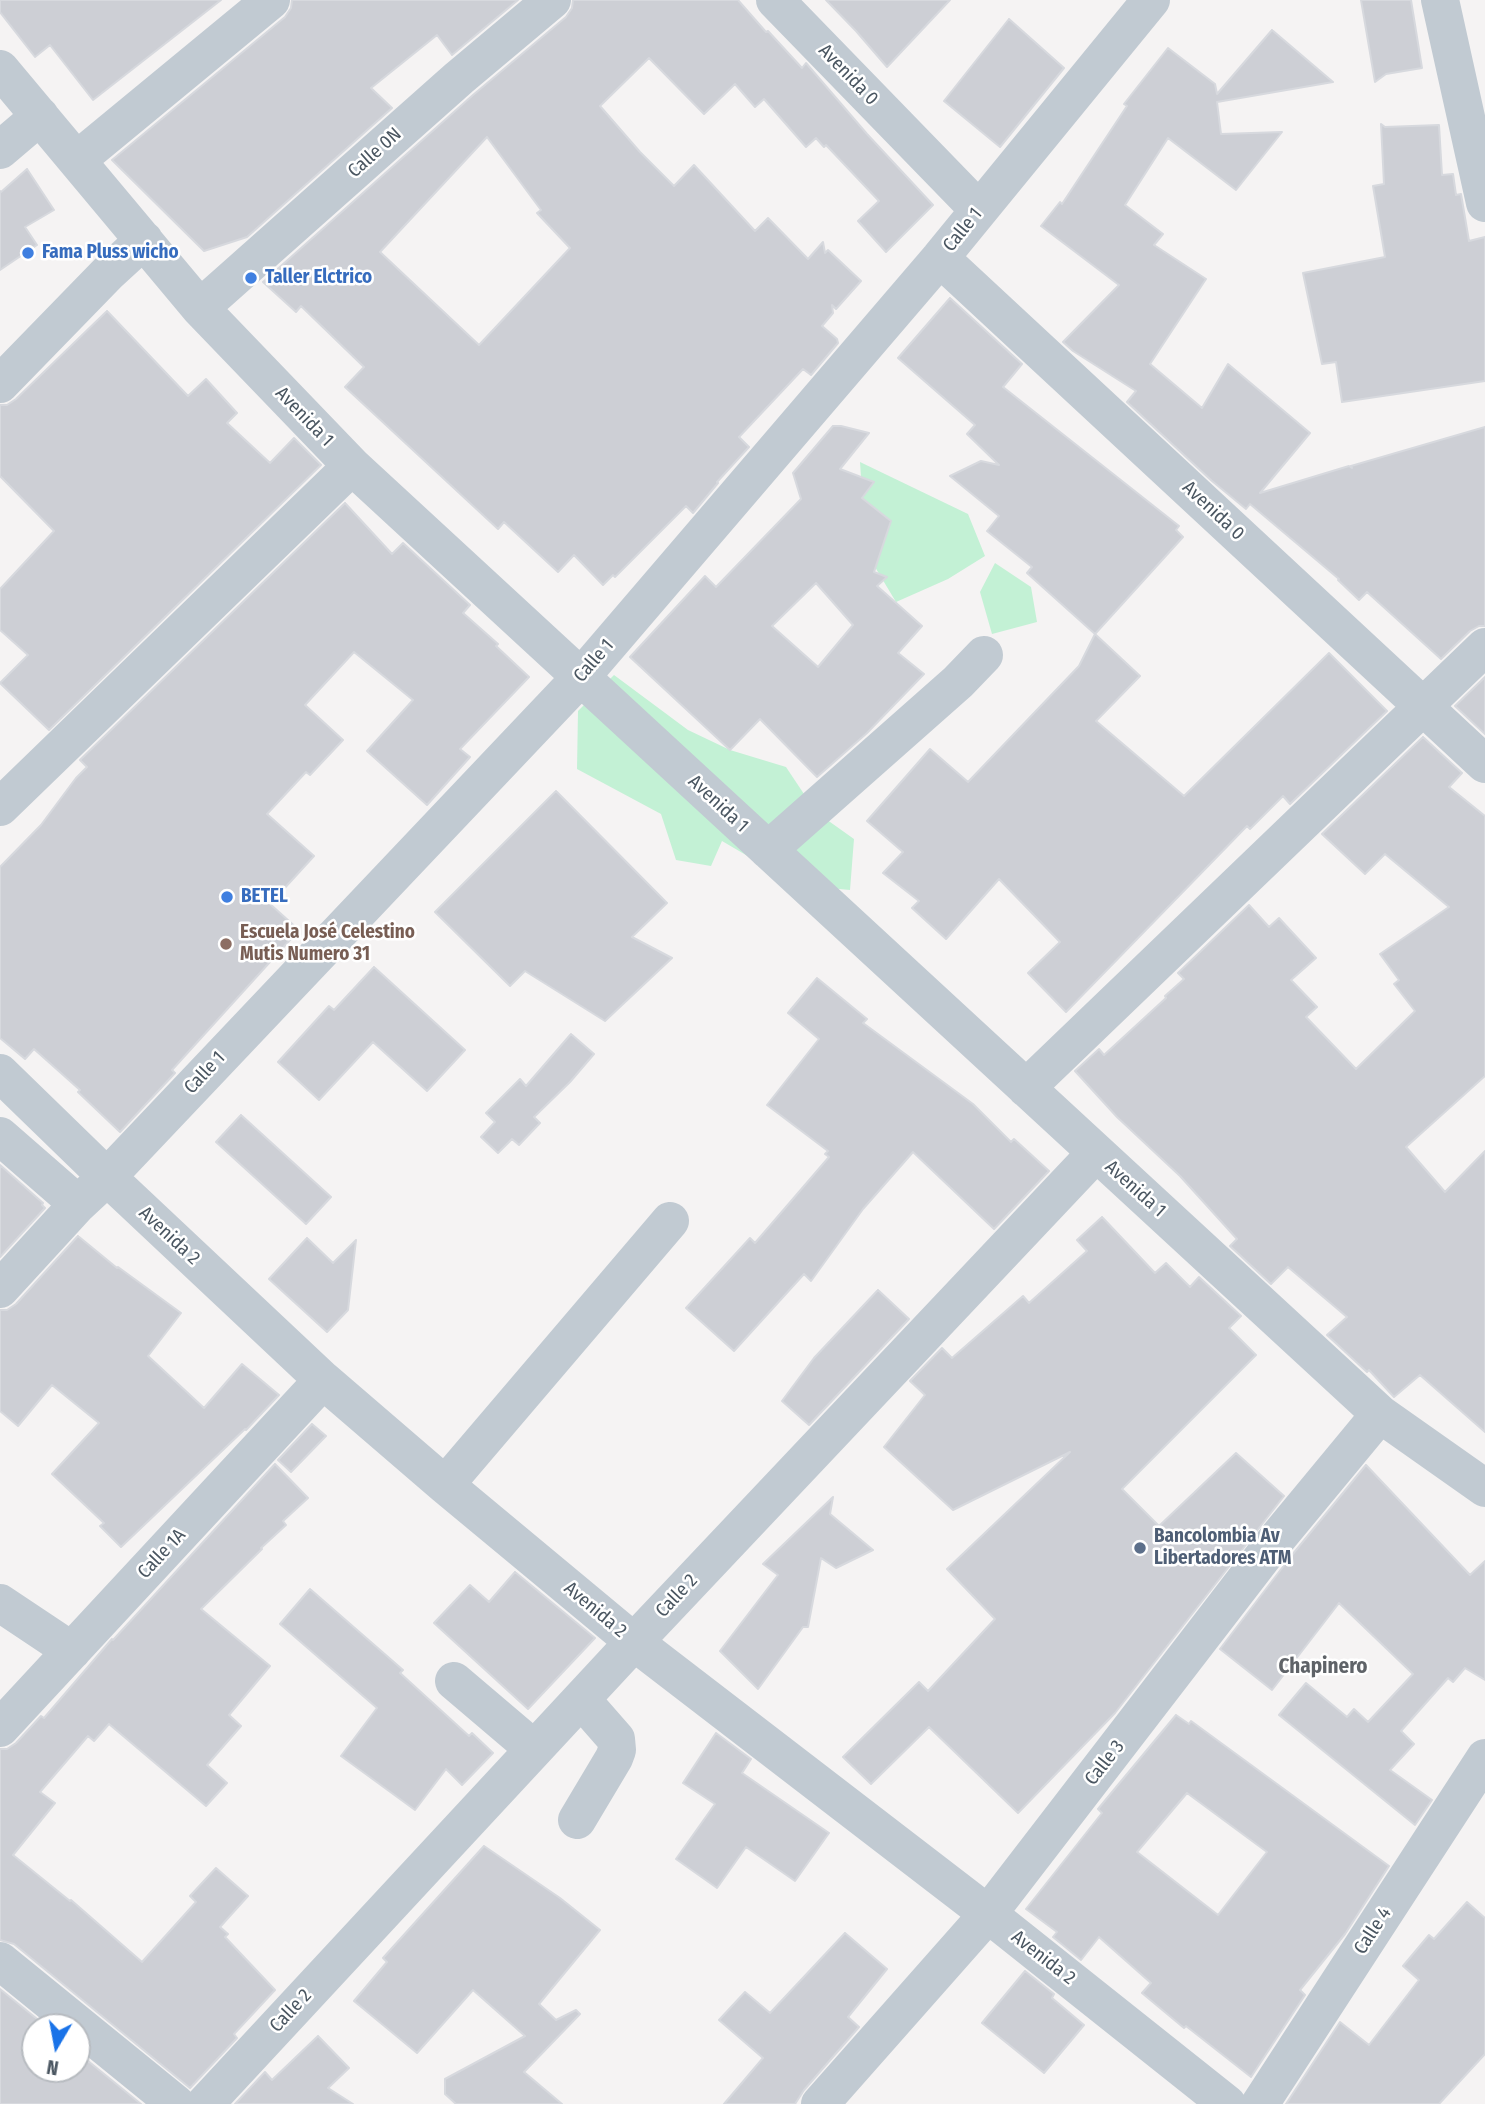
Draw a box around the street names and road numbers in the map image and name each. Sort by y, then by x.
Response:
street label: Avenida 0 [813,40,883,110]
street label: Calle 0N [344,123,406,183]
street label: Calle 1 [938,203,988,257]
street label: Avenida 1 [270,382,338,452]
street label: Avenida 0 [1177,477,1249,545]
street label: Calle 1 [569,635,619,687]
street label: Avenida 1 [683,770,753,838]
street label: Calle 1 [180,1047,230,1099]
street label: Avenida 1 [1100,1156,1170,1222]
street label: Avenida 2 [134,1202,204,1270]
street label: Calle 1A [133,1524,191,1584]
street label: Calle 2 [651,1570,703,1622]
street label: Avenida 2 [559,1577,631,1643]
street label: Calle 3 [1080,1736,1130,1790]
street label: Calle 4 [1349,1903,1397,1959]
street label: Avenida 2 [1006,1926,1080,1990]
street label: Calle 2 [265,1985,317,2037]

